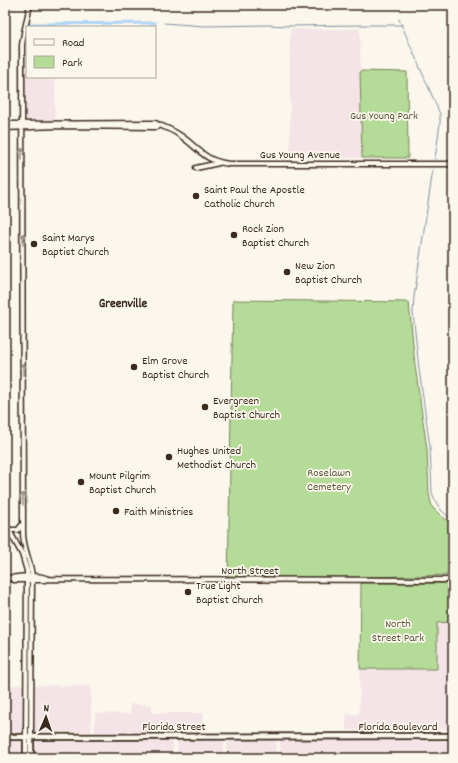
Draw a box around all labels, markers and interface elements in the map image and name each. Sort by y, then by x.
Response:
legend [26,26,156,78]
text: Road [62,35,84,52]
text: Park [62,55,83,72]
park label: Gus Young Park [350,108,418,125]
street label: Gus Young Avenue [260,147,340,164]
one-way arrow [19,148,26,161]
place label: Saint Paul the Apostle Catholic Church [204,182,305,213]
marker: Saint Paul the Apostle Catholic Church [191,191,201,201]
place label: Rock Zion Baptist Church [242,221,309,252]
place label: Saint Marys Baptist Church [42,230,109,261]
marker: Rock Zion Baptist Church [229,230,239,240]
one-way arrow [19,233,27,246]
marker: Saint Marys Baptist Church [29,239,39,249]
place label: New Zion Baptist Church [295,258,362,289]
marker: New Zion Baptist Church [282,267,292,277]
district label: Greenville [99,295,148,314]
place label: Elm Grove Baptist Church [142,353,209,384]
marker: Elm Grove Baptist Church [129,362,139,372]
one-way arrow [19,363,27,376]
place label: Evergreen Baptist Church [213,393,280,424]
marker: Evergreen Baptist Church [200,402,210,412]
place label: Hughes United Methodist Church [177,443,256,474]
marker: Hughes United Methodist Church [164,452,174,462]
park label: Roselawn Cemetery [307,465,352,496]
place label: Mount Pilgrim Baptist Church [89,468,156,499]
marker: Mount Pilgrim Baptist Church [76,477,86,487]
one-way arrow [19,493,27,506]
place label: Faith Ministries [124,504,193,521]
marker: Faith Ministries [111,506,121,516]
street label: North Street [221,563,279,580]
place label: True Light Baptist Church [196,578,263,609]
marker: True Light Baptist Church [183,587,193,597]
park label: North Street Park [372,616,424,647]
north arrow [26,697,66,737]
text: N [43,701,50,717]
street label: Florida Street [142,719,206,736]
street label: Florida Boulevard [358,719,438,736]

